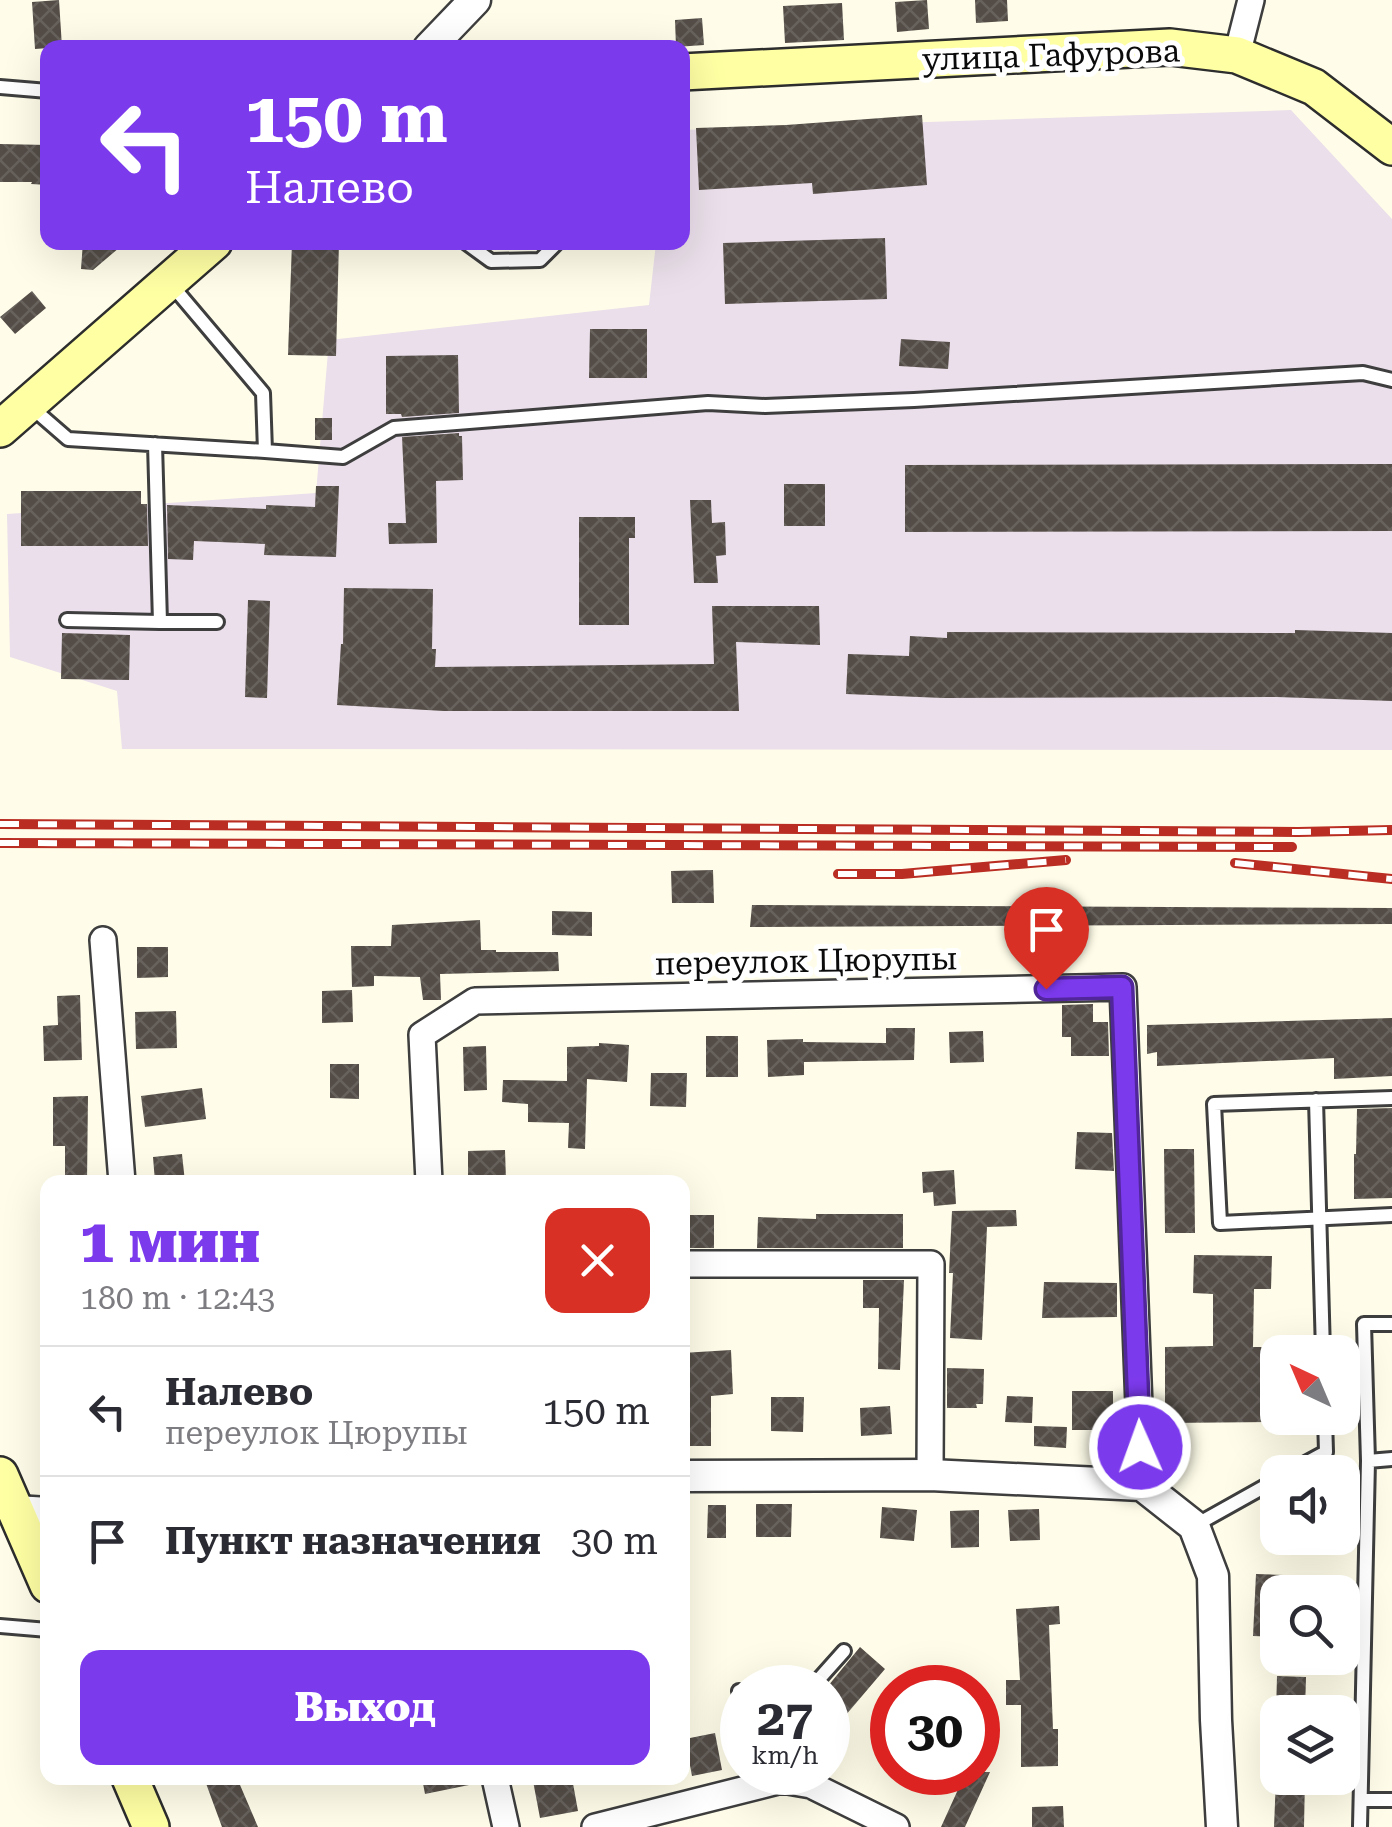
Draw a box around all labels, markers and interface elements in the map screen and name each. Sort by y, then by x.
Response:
street label: улица Гафурова [921,32,1181,78]
text: 150 m [245,77,448,159]
icon: left [80,80,210,210]
text: Налево [245,161,414,214]
pin [1004,887,1089,990]
icon: arrive [1019,902,1074,957]
street label: переулок Цюрупы [654,939,958,983]
text: 1 мин [80,1206,260,1277]
button: close [545,1208,650,1313]
text: 180 m · 12:43 [80,1279,275,1317]
north arrow [1260,1335,1360,1435]
map controls [1260,1335,1360,1795]
text: Налево [165,1370,313,1414]
icon: left [80,1384,135,1439]
text: 150 m [542,1389,650,1433]
position arrow [1088,1395,1192,1499]
text: переулок Цюрупы [165,1414,468,1452]
button: sound [1260,1455,1360,1555]
icon: arrive [80,1514,135,1569]
text: Пункт назначения [165,1519,541,1563]
text: 30 m [571,1519,658,1563]
button: search [1260,1575,1360,1675]
button: Выход [80,1650,650,1765]
speed limit sign: 30 [870,1665,1000,1795]
text: 27 [757,1689,813,1747]
button: layers [1260,1695,1360,1795]
text: km/h [752,1741,818,1770]

